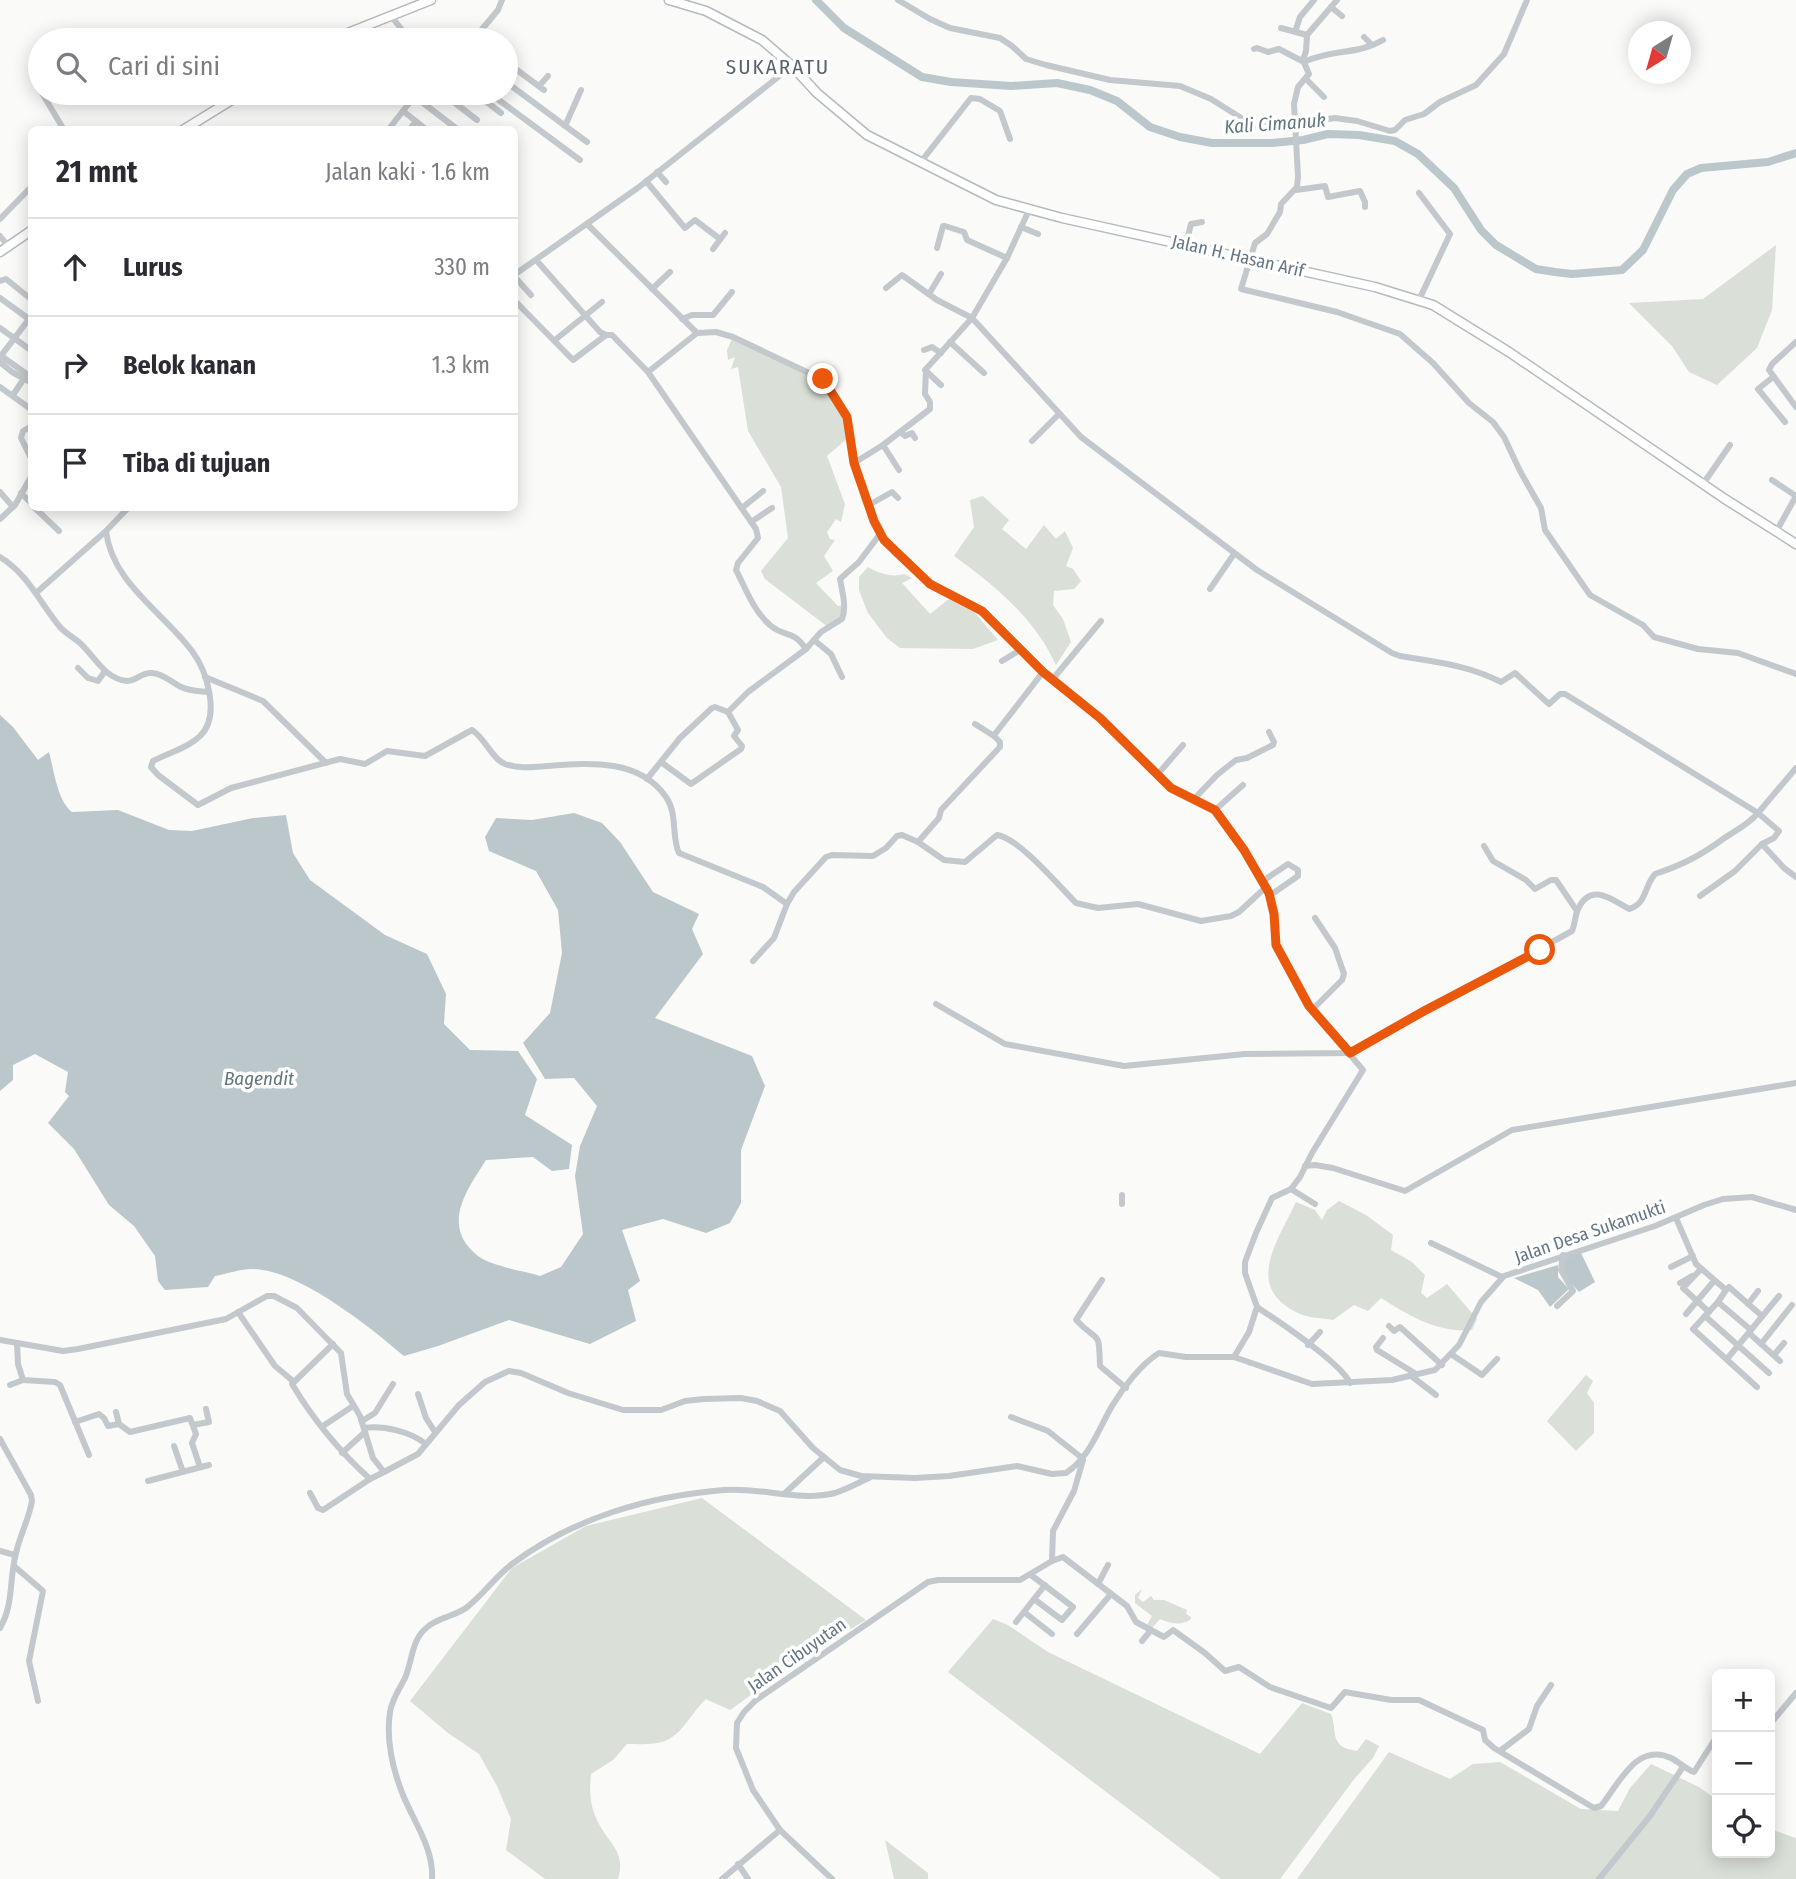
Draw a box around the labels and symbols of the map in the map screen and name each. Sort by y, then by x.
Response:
north arrow [1628,21,1691,84]
district label: SUKARATU [726,54,830,80]
water label: Kali Cimanuk [1223,108,1327,139]
street label: Jalan H. Hasan Arif [1170,230,1308,282]
route end [807,363,838,394]
route start [1524,934,1555,965]
water label: Bagendit [224,1067,295,1090]
street label: Jalan Desa Sukamukti [1512,1196,1668,1268]
street label: Jalan Cibuyutan [744,1613,850,1697]

